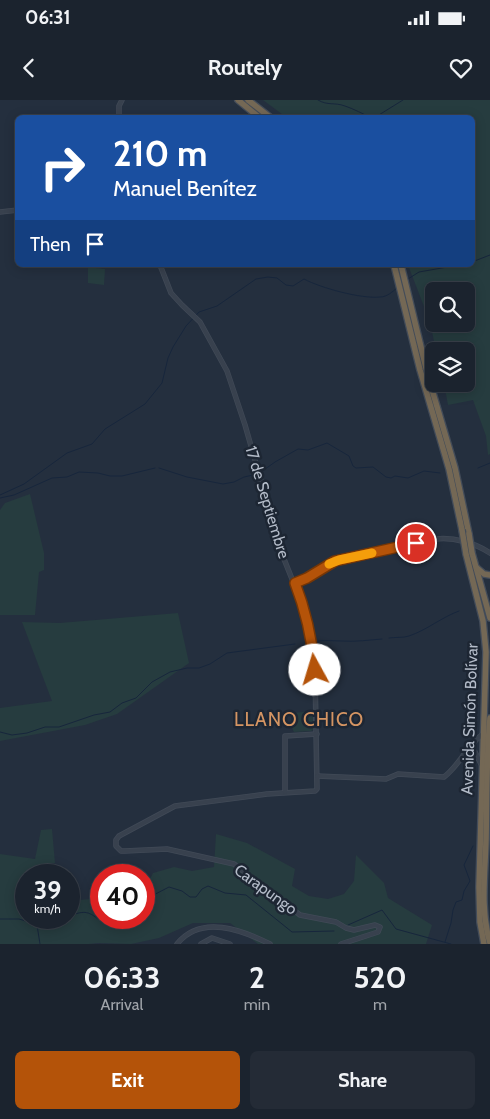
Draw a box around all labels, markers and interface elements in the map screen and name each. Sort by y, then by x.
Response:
text: 06:31 [25,6,71,29]
icon: back [15,54,43,82]
text: Routely [208,54,282,81]
icon: heart [447,54,475,82]
text: 210 m [113,132,207,175]
icon: right [30,135,95,200]
text: Manuel Benítez [113,175,257,202]
icon: arrive [81,230,109,258]
text: Then [30,233,71,256]
map controls [425,282,475,392]
button: search [425,282,475,332]
button: layers [425,342,475,392]
street label: 17 de Septiembre [241,444,294,561]
pin [395,522,437,564]
icon: arrive [402,529,430,557]
street label: Avenida Simón Bolívar [457,642,482,795]
position arrow [288,643,340,695]
district label: LLANO CHICO [234,708,364,731]
street label: Carapungo [231,860,301,919]
speed limit sign: 40 [90,864,155,929]
text: 39 [34,875,61,905]
text: km/h [34,901,61,916]
text: 06:33 [83,959,160,996]
text: 2 [249,959,265,996]
text: 520 [353,959,407,996]
text: Arrival [101,995,143,1014]
text: min [244,995,270,1014]
text: m [373,995,387,1014]
button: Exit [15,1051,240,1109]
button: Share [250,1051,475,1109]

